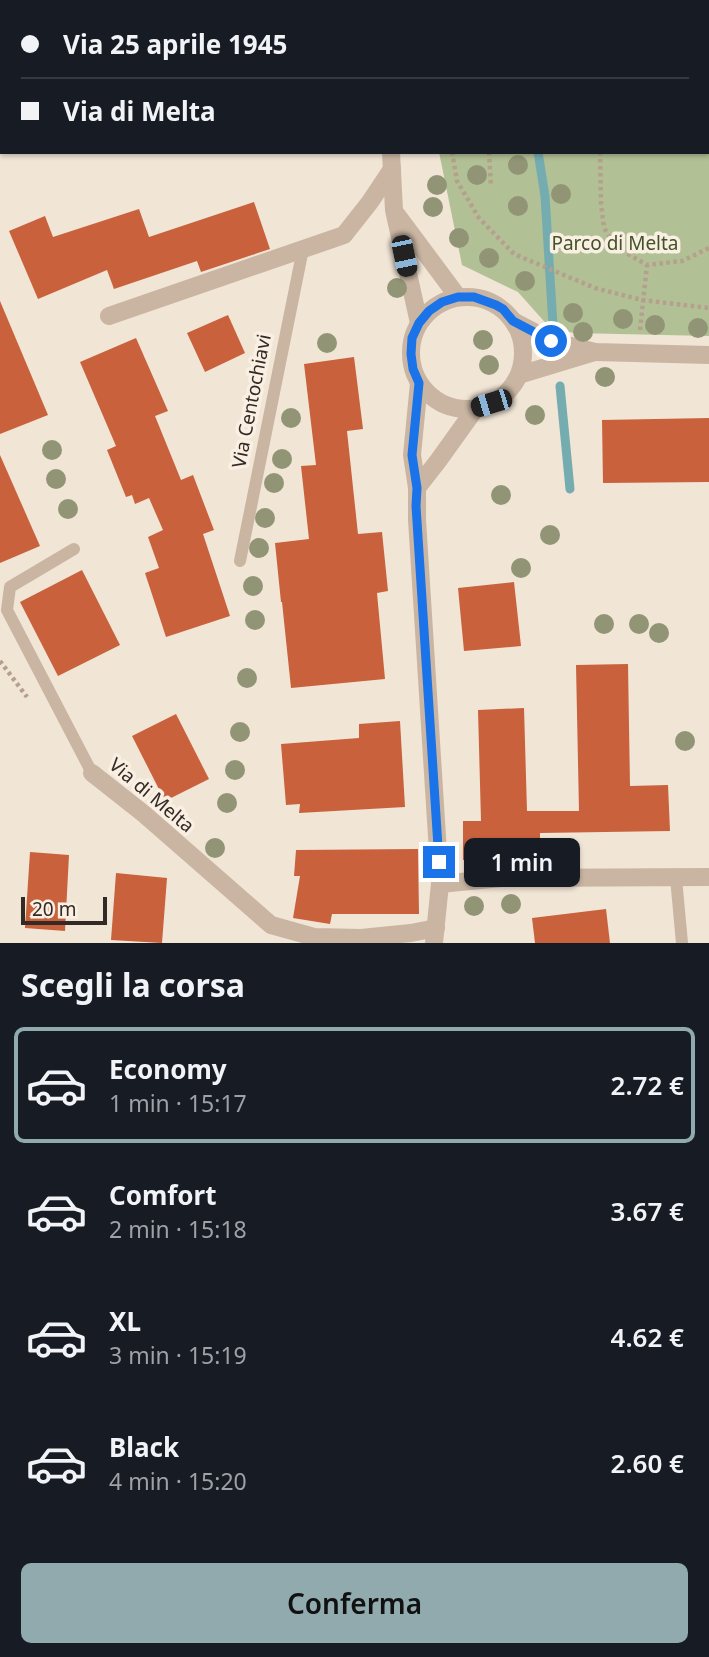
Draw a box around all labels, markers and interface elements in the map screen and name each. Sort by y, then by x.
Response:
text: Via 25 aprile 1945 [63,26,287,62]
text: Via di Melta [63,93,216,129]
park label: Parco di Melta [551,230,679,256]
car [390,233,419,279]
route start [535,325,567,357]
street label: Via Centochiavi [225,332,277,470]
car [468,387,515,419]
street label: Via di Melta [104,752,200,838]
callout: 1 min [464,838,579,886]
route end [423,846,455,878]
text: 1 min [491,846,553,878]
scale bar [21,894,107,926]
text: 20 m [32,896,76,922]
text: Scegli la corsa [21,963,245,1006]
text: Economy [109,1051,227,1087]
icon: car [25,1054,88,1117]
text: 2.72 € [611,1067,684,1103]
text: 1 min · 15:17 [109,1087,247,1119]
text: Comfort [109,1177,217,1213]
icon: car [25,1180,88,1243]
text: 3.67 € [611,1193,684,1229]
text: 2 min · 15:18 [109,1213,247,1245]
text: XL [109,1303,141,1339]
icon: car [25,1306,88,1369]
text: 4.62 € [611,1319,684,1355]
text: 3 min · 15:19 [109,1339,247,1371]
text: Black [109,1429,179,1465]
icon: car [25,1432,88,1495]
text: 2.60 € [611,1445,684,1481]
text: 4 min · 15:20 [109,1465,247,1497]
button: Conferma [21,1563,688,1643]

